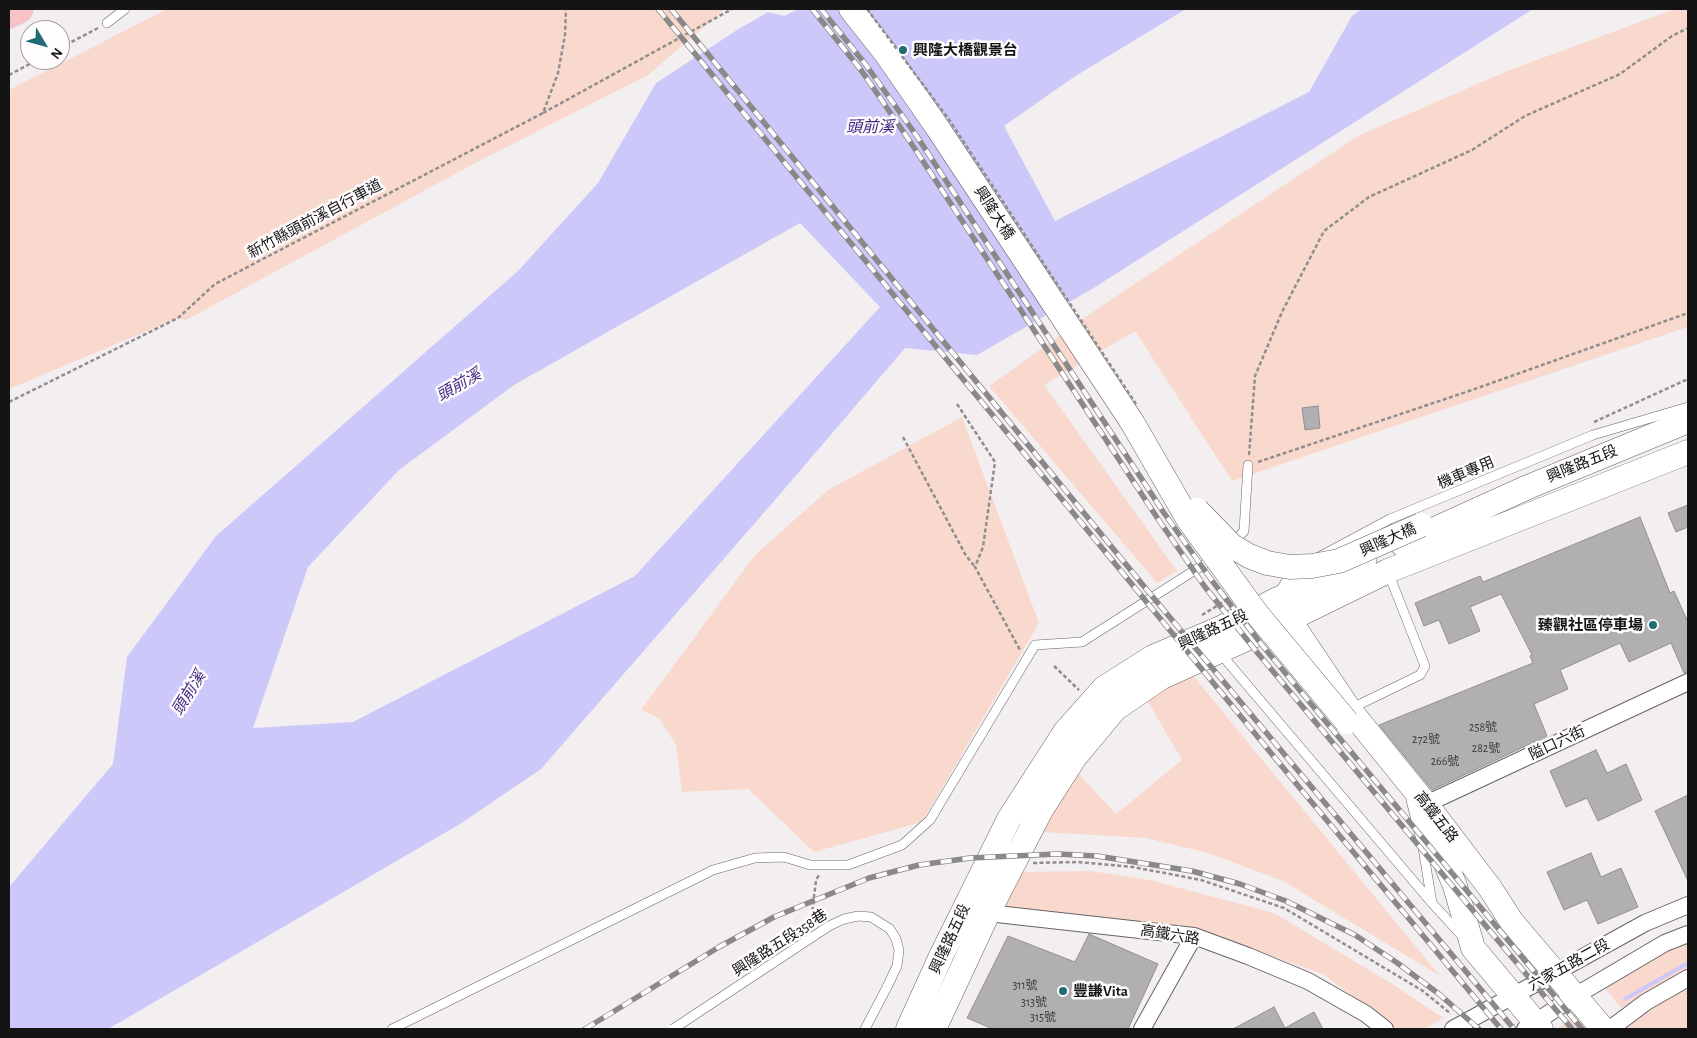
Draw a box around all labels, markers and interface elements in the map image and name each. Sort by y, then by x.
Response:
north arrow [20,20,70,70]
place label: 興隆大橋觀景台 [913,41,1018,59]
marker: 興隆大橋觀景台 [897,44,909,56]
text: N [48,45,65,62]
water label: 頭前溪 [846,117,894,137]
street label: 新竹縣頭前溪自行車道 [245,176,385,262]
street label: 興隆大橋 [970,183,1018,243]
water label: 頭前溪 [433,365,485,405]
street label: 興隆路五段 [1544,442,1620,486]
street label: 機車專用 [1435,453,1497,493]
street label: 興隆大橋 [1357,520,1419,560]
street label: 興隆路五段 [1175,606,1251,654]
place label: 臻觀社區停車場 [1538,616,1643,634]
marker: 臻觀社區停車場 [1647,619,1659,631]
water label: 頭前溪 [168,668,210,718]
house number: 258號 [1469,720,1497,734]
street label: 隘口六街 [1526,722,1588,764]
house number: 272號 [1412,732,1440,746]
house number: 282號 [1472,741,1500,755]
house number: 266號 [1431,754,1459,768]
street label: 高鐵五路 [1410,788,1462,846]
street label: 興隆路五段 [926,901,974,977]
street label: 興隆路五段358巷 [729,906,831,980]
street label: 高鐵六路 [1139,921,1201,949]
street label: 六家五路二段 [1525,935,1613,995]
house number: 311號 [1012,978,1038,992]
place label: 豐謙Vita [1073,982,1128,1000]
marker: 豐謙Vita [1057,985,1069,997]
house number: 313號 [1021,995,1047,1009]
house number: 315號 [1030,1010,1056,1024]

